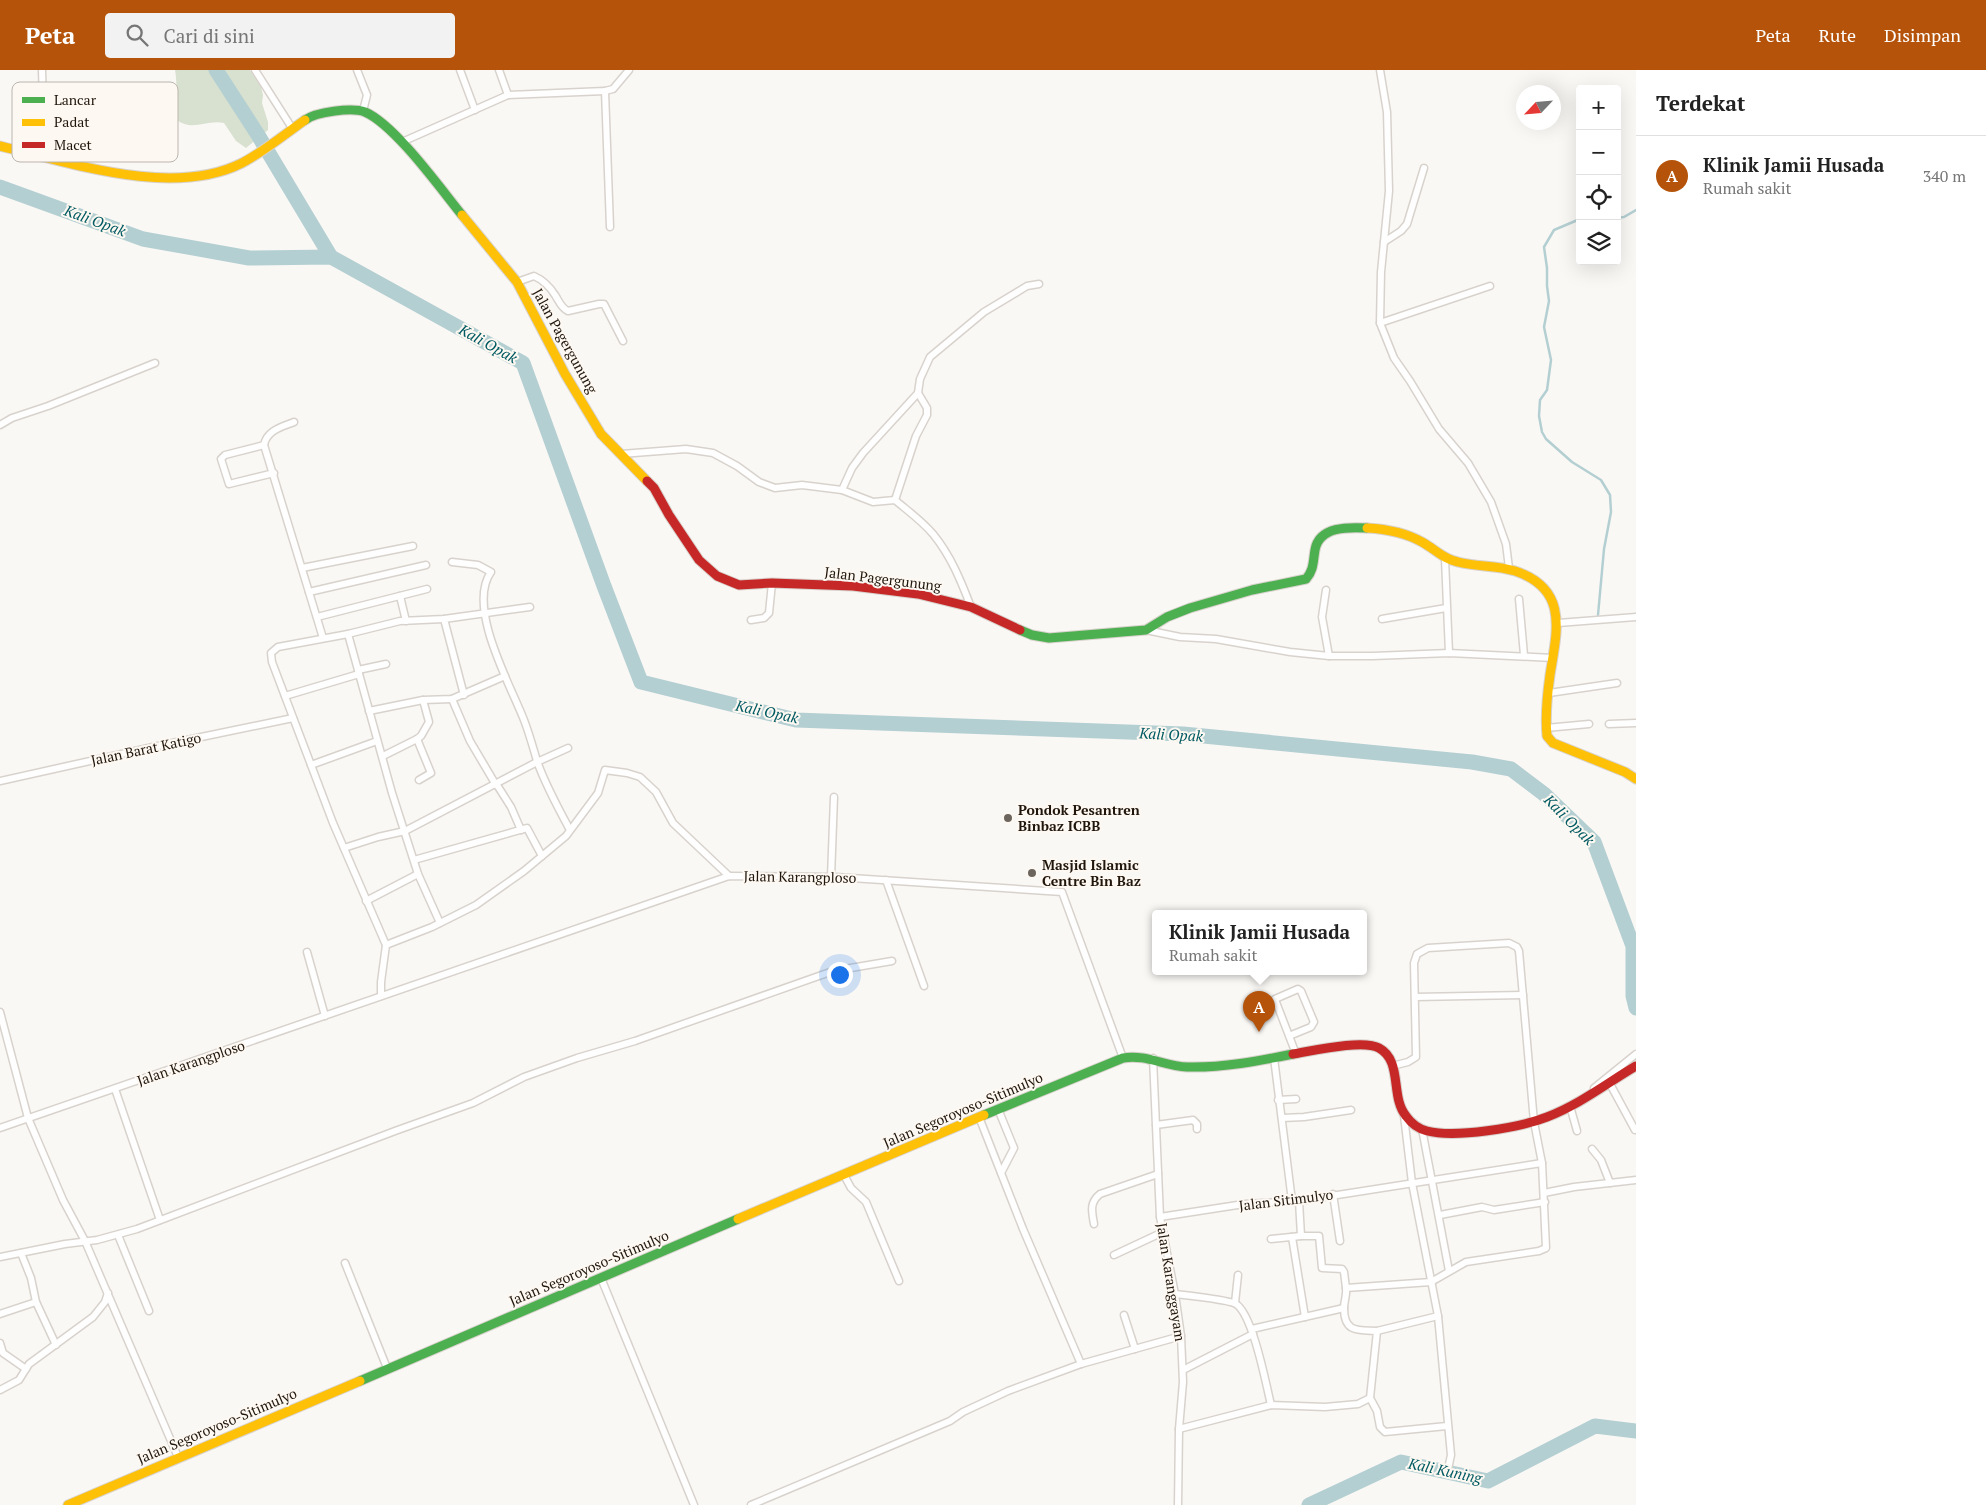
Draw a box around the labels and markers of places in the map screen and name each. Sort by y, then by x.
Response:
place label: Pondok Pesantren Binbaz ICBB [1018,800,1140,835]
marker: Pondok Pesantren Binbaz ICBB [1002,812,1014,824]
place label: Masjid Islamic Centre Bin Baz [1042,855,1141,890]
marker: Masjid Islamic Centre Bin Baz [1026,867,1038,879]
pin: A [1243,991,1275,1032]

